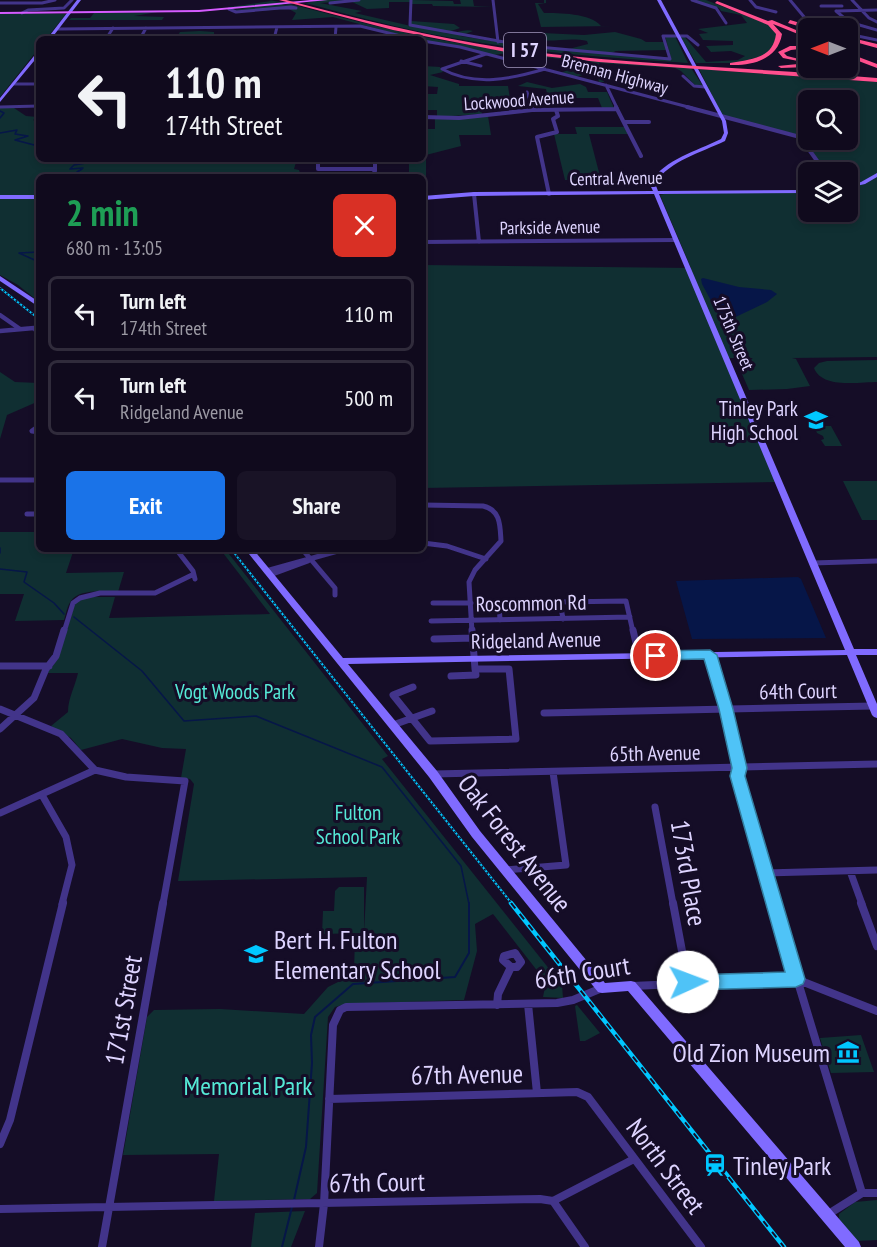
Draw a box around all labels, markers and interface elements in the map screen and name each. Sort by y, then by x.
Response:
north arrow [798,18,858,78]
map controls [798,18,858,222]
road number: I 57 [504,33,546,67]
street label: Brennan Highway [559,49,671,99]
text: 110 m [165,55,262,110]
icon: left [66,60,144,138]
street label: Lockwood Avenue [463,85,575,115]
button: search [798,90,858,150]
text: 174th Street [165,108,282,142]
button: layers [798,162,858,222]
street label: Central Avenue [569,166,663,190]
text: 2 min [66,189,139,236]
button: close [333,194,396,257]
street label: Parkside Avenue [499,215,601,239]
text: 680 m · 13:05 [66,235,163,261]
text: Turn left [120,287,186,315]
street label: 175th Street [708,292,760,374]
icon: left [69,297,102,330]
text: 110 m [344,300,393,328]
text: 174th Street [120,315,207,341]
text: Turn left [120,371,186,399]
icon: left [69,381,102,414]
text: 500 m [344,384,393,412]
place label: Tinley Park High School [711,395,798,446]
text: Ridgeland Avenue [120,399,244,425]
school or university icon: Tinley Park High School [803,407,829,433]
button: Exit [66,471,225,540]
button: Share [237,471,396,540]
street label: Roscommon Rd [475,589,587,617]
street label: Ridgeland Avenue [471,625,601,655]
pin [630,630,681,681]
icon: arrive [639,639,672,672]
street label: 64th Court [759,677,837,705]
park label: Vogt Woods Park [174,678,295,705]
street label: 65th Avenue [609,739,701,767]
street label: Oak Forest Avenue [451,767,579,919]
park label: Fulton School Park [316,799,400,850]
street label: 173rd Place [663,818,715,928]
place label: Bert H. Fulton Elementary School [274,923,441,986]
school or university icon: Bert H. Fulton Elementary School [243,941,269,967]
street label: 66th Court [532,948,632,996]
position arrow [656,950,720,1014]
street label: 171st Street [97,953,149,1067]
place label: Old Zion Museum [673,1036,830,1069]
museum icon: Old Zion Museum [835,1039,861,1065]
street label: 67th Avenue [411,1057,523,1091]
park label: Memorial Park [184,1069,312,1102]
street label: North Street [619,1112,713,1220]
place label: Tinley Park [733,1149,831,1182]
station icon: Tinley Park [702,1152,728,1178]
street label: 67th Court [329,1165,425,1199]

